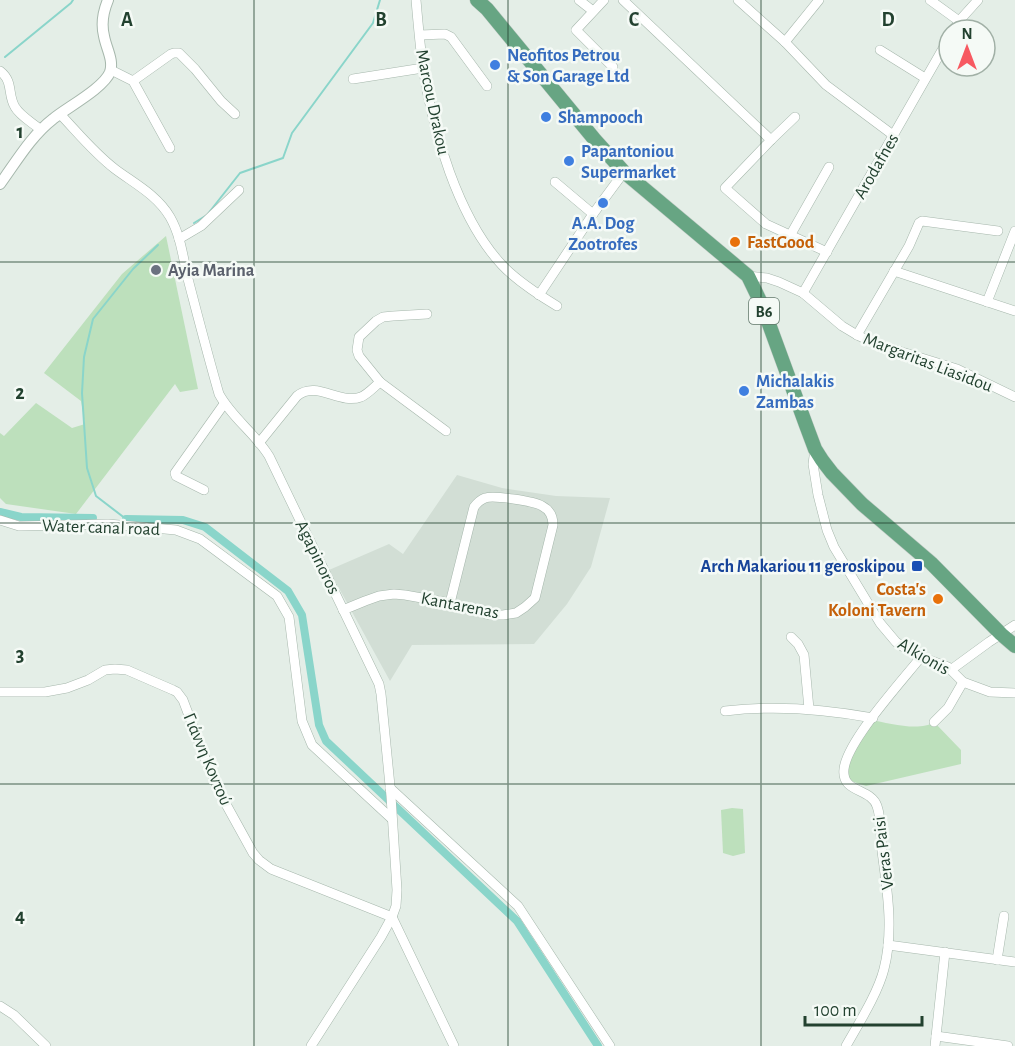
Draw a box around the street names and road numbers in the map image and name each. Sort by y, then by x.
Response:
street label: Marcou Drakou [412,48,452,157]
street label: Arodafnes [851,131,903,202]
road number: B6 [749,298,779,324]
street label: Margaritas Liasidou [860,330,995,396]
street label: Water canal road [42,517,160,539]
street label: Agapinoros [291,518,343,597]
street label: Kantarenas [419,590,500,622]
street label: Alkionis [895,635,952,679]
street label: Γιάννη Κοντού [180,711,235,808]
street label: Veras Paisi [871,815,897,891]

